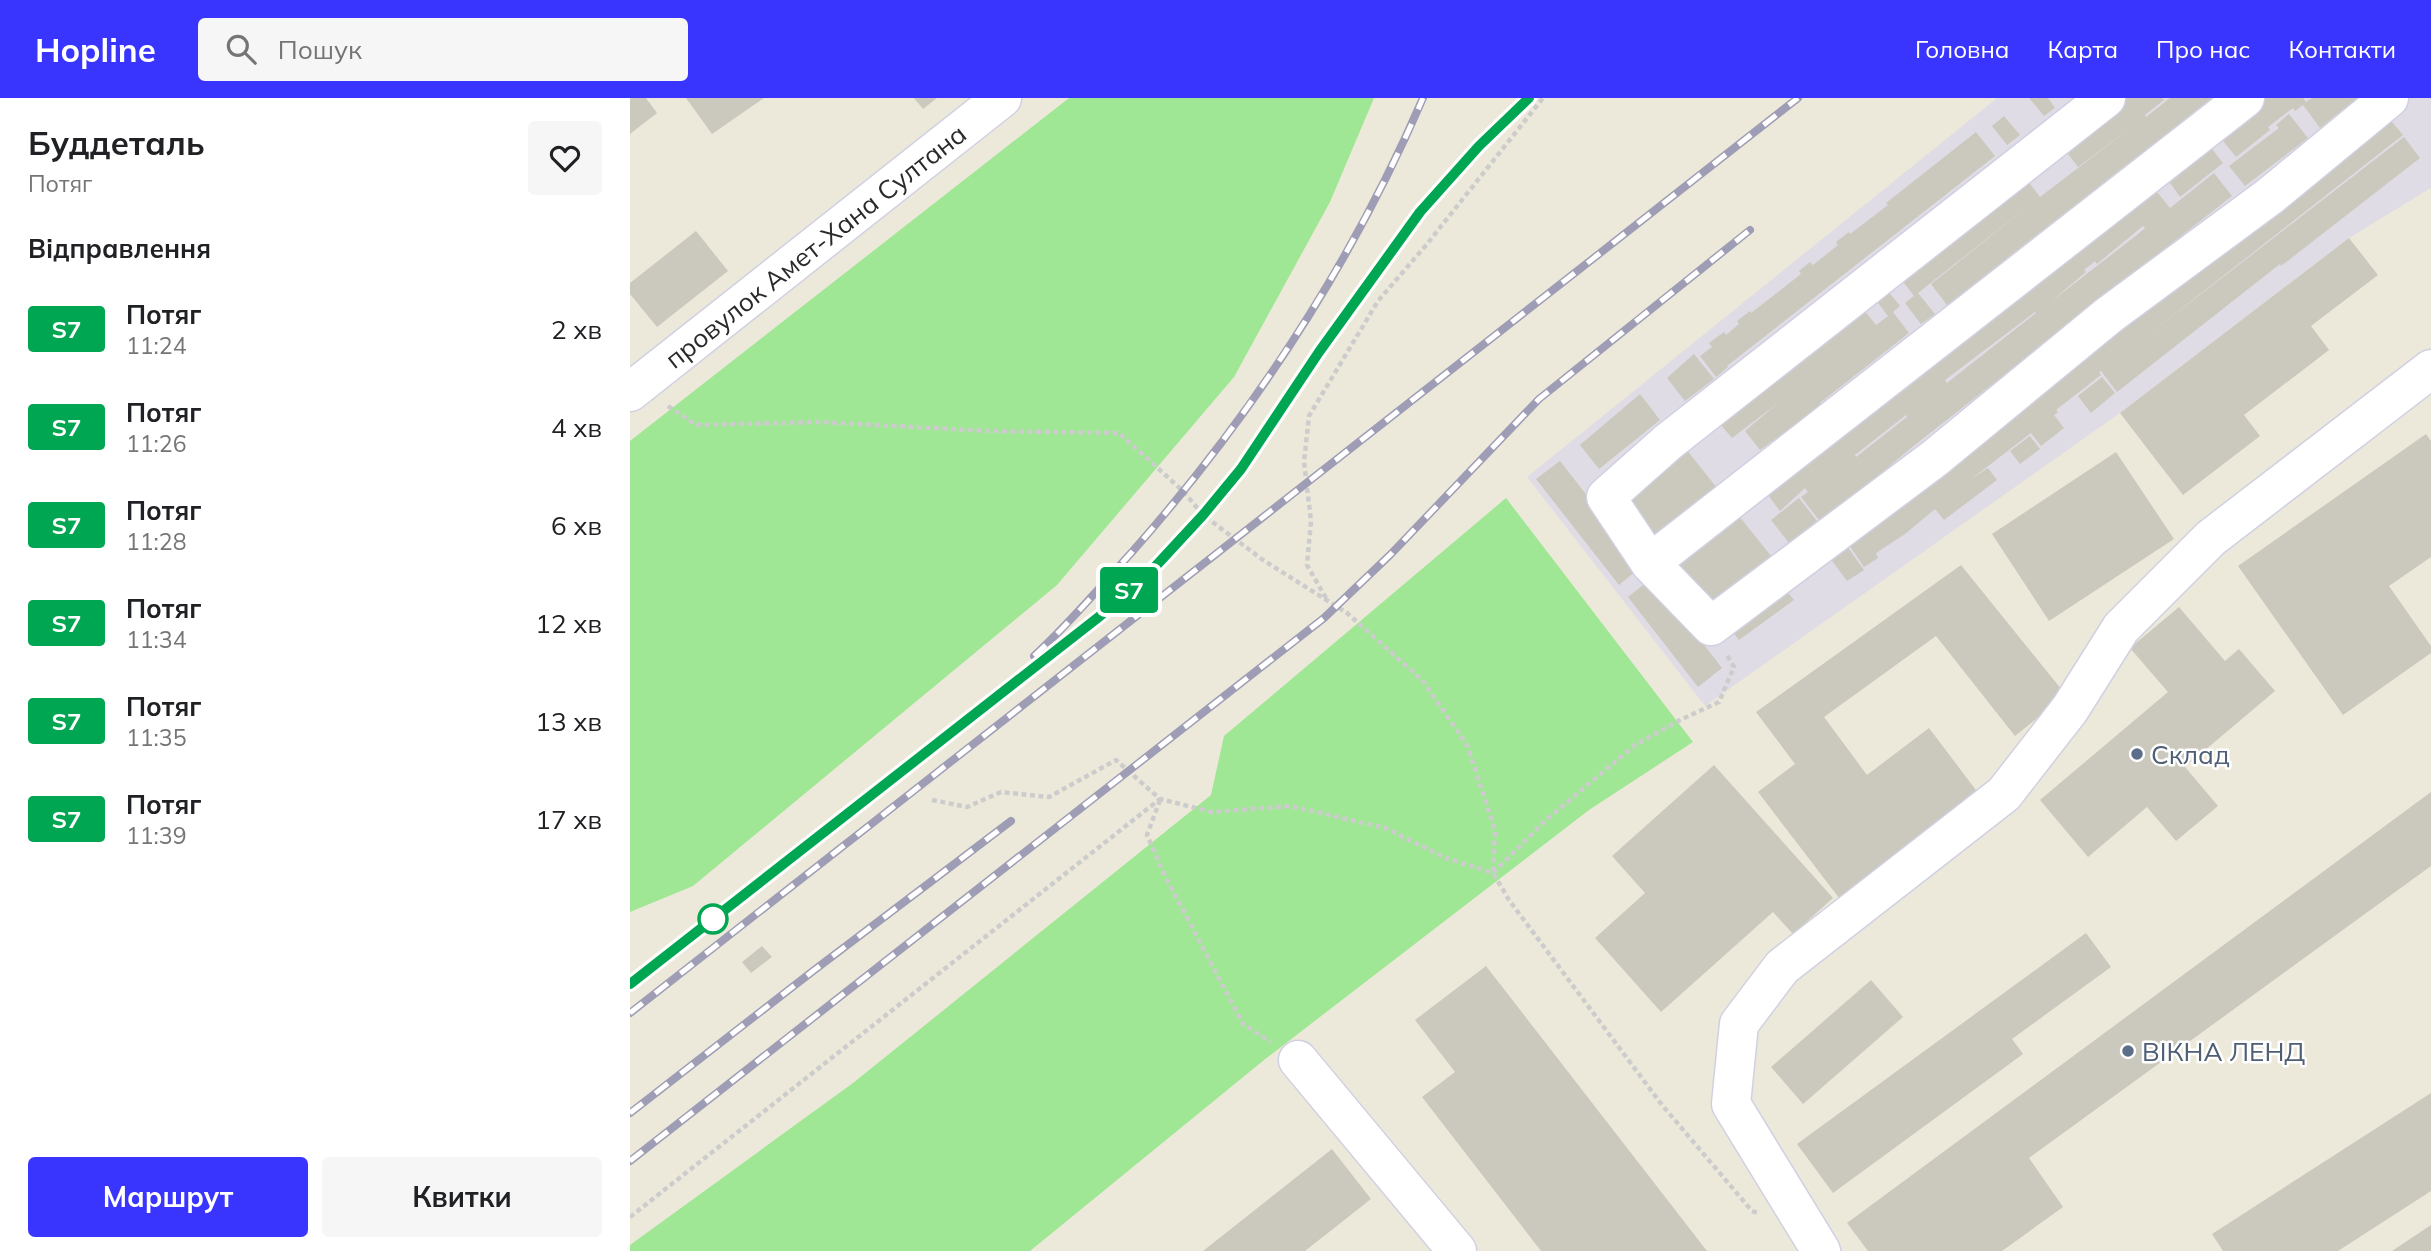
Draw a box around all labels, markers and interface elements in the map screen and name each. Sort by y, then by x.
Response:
search box [198,18,688,81]
text: Hopline [35,29,156,70]
icon: search [222,30,260,68]
text: Пошук [278,33,362,66]
text: Головна [1915,34,2009,64]
text: Карта [2047,34,2118,64]
text: Про нас [2156,34,2250,64]
text: Контакти [2288,34,2396,64]
street label: провулок Амет-Хана Султана [658,116,972,375]
button: heart [528,121,602,195]
text: Буддеталь [28,122,205,163]
text: Потяг [28,169,92,198]
text: Відправлення [28,232,211,265]
text: Потяг [126,298,201,331]
text: 2 хв [551,313,602,346]
text: S7 [52,314,81,344]
text: 11:24 [126,331,186,360]
text: Потяг [126,396,201,429]
text: 4 хв [551,411,602,444]
text: S7 [52,412,81,442]
text: 11:26 [126,429,186,458]
text: Потяг [126,494,201,527]
text: 6 хв [551,509,602,542]
text: S7 [52,510,81,540]
text: 11:28 [126,527,186,556]
line badge: S7 [1098,567,1160,613]
text: S7 [1114,575,1144,605]
text: Потяг [126,592,201,625]
text: 12 хв [535,607,602,640]
text: S7 [52,608,81,638]
text: 11:34 [126,625,186,654]
text: Потяг [126,690,201,723]
text: 13 хв [535,705,602,738]
text: S7 [52,706,81,736]
text: 11:35 [126,723,186,752]
place label: Склад [2151,738,2230,771]
marker: Склад [2129,746,2145,762]
text: Потяг [126,788,201,821]
text: 17 хв [535,803,602,836]
text: S7 [52,804,81,834]
text: 11:39 [126,821,186,850]
unlabelled marker [698,904,728,934]
place label: ВІКНА ЛЕНД [2142,1035,2305,1068]
marker: ВІКНА ЛЕНД [2120,1043,2136,1059]
button: Маршрут [28,1157,308,1237]
button: Квитки [322,1157,602,1237]

